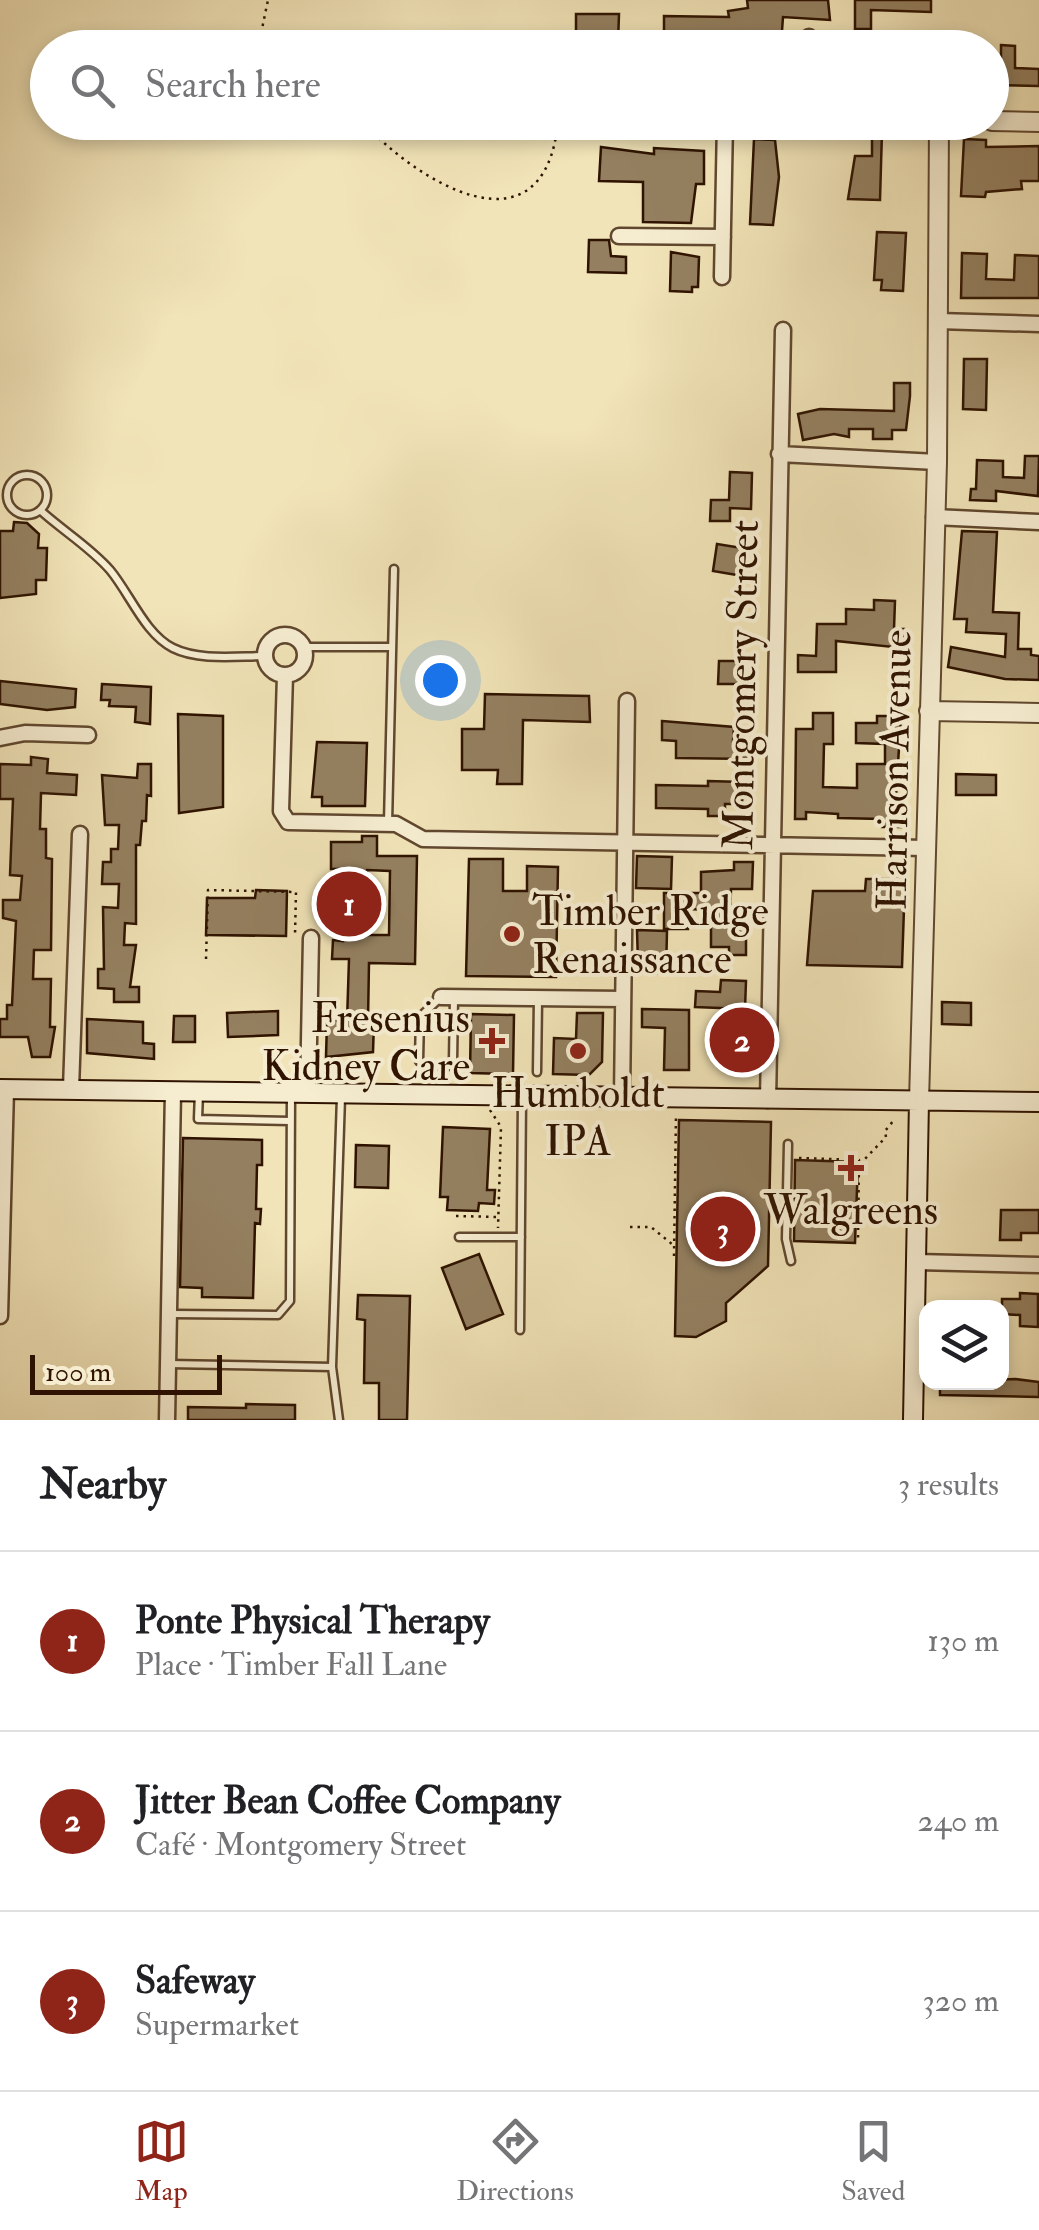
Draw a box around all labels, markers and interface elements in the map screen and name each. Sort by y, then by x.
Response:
search box [30,30,1009,140]
icon: search [65,58,120,113]
text: Search here [145,61,321,109]
street label: Montgomery Street [713,520,771,851]
street label: Harrison Avenue [867,629,923,911]
your location [415,655,466,706]
pin: 1 [316,866,382,942]
place label: Timber Ridge Renaissance [532,886,769,986]
marker: Timber Ridge Renaissance [501,923,523,945]
place label: Fresenius Kidney Care [262,993,470,1093]
pin: 2 [710,1002,774,1078]
marker: Fresenius Kidney Care [479,1028,505,1054]
marker: Humboldt IPA [567,1040,589,1062]
place label: Humboldt IPA [491,1068,665,1168]
marker: Walgreens [840,1157,862,1179]
place label: Walgreens [763,1185,938,1237]
pin: 3 [690,1192,756,1266]
map controls [919,1300,1009,1390]
button: layers [919,1300,1009,1390]
scale bar [30,1350,222,1394]
text: 100 m [45,1355,111,1390]
text: Nearby [40,1459,166,1511]
text: 3 results [898,1465,999,1505]
text: Ponte Physical Therapy [135,1597,490,1645]
text: 1 [67,1621,78,1661]
text: 130 m [927,1621,999,1661]
text: Place · Timber Fall Lane [135,1645,447,1685]
text: Jitter Bean Coffee Company [135,1777,560,1825]
text: 2 [64,1801,81,1841]
text: 240 m [918,1801,999,1841]
text: Café · Montgomery Street [135,1825,466,1865]
text: Safeway [135,1957,255,2005]
text: 3 [66,1981,79,2021]
text: 320 m [923,1981,999,2021]
text: Supermarket [135,2005,299,2045]
tab: Map [134,2114,189,2209]
tab: Directions [456,2114,574,2209]
tab: Saved [841,2114,905,2209]

